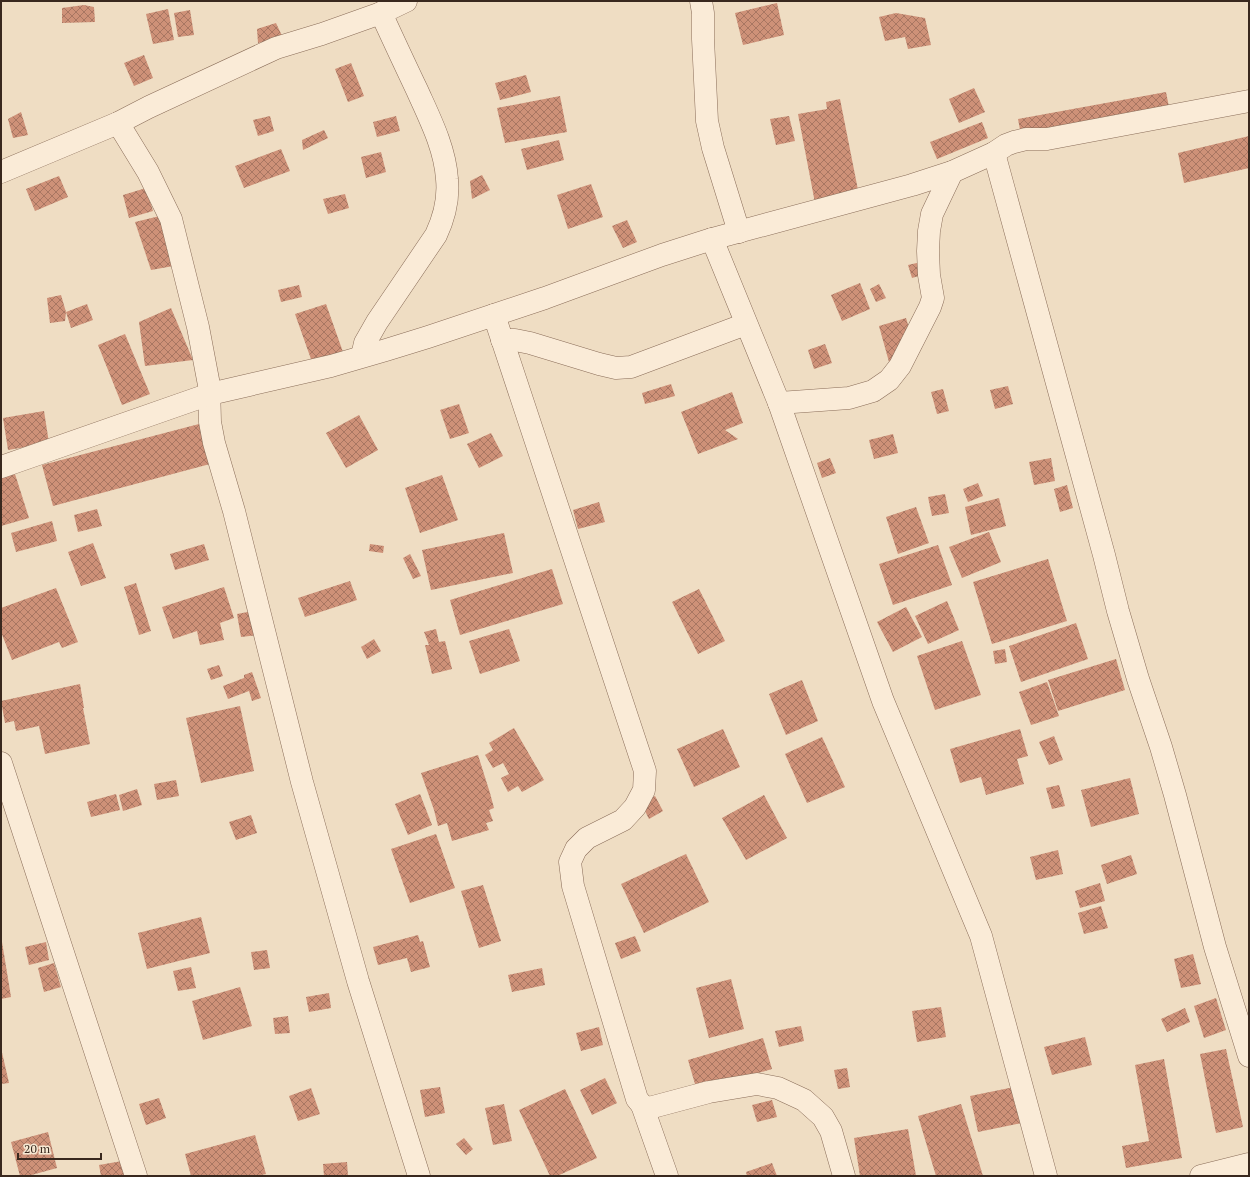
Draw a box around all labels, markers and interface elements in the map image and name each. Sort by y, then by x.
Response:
scale bar [18,1135,101,1161]
text: 20 m [24,1141,51,1156]

